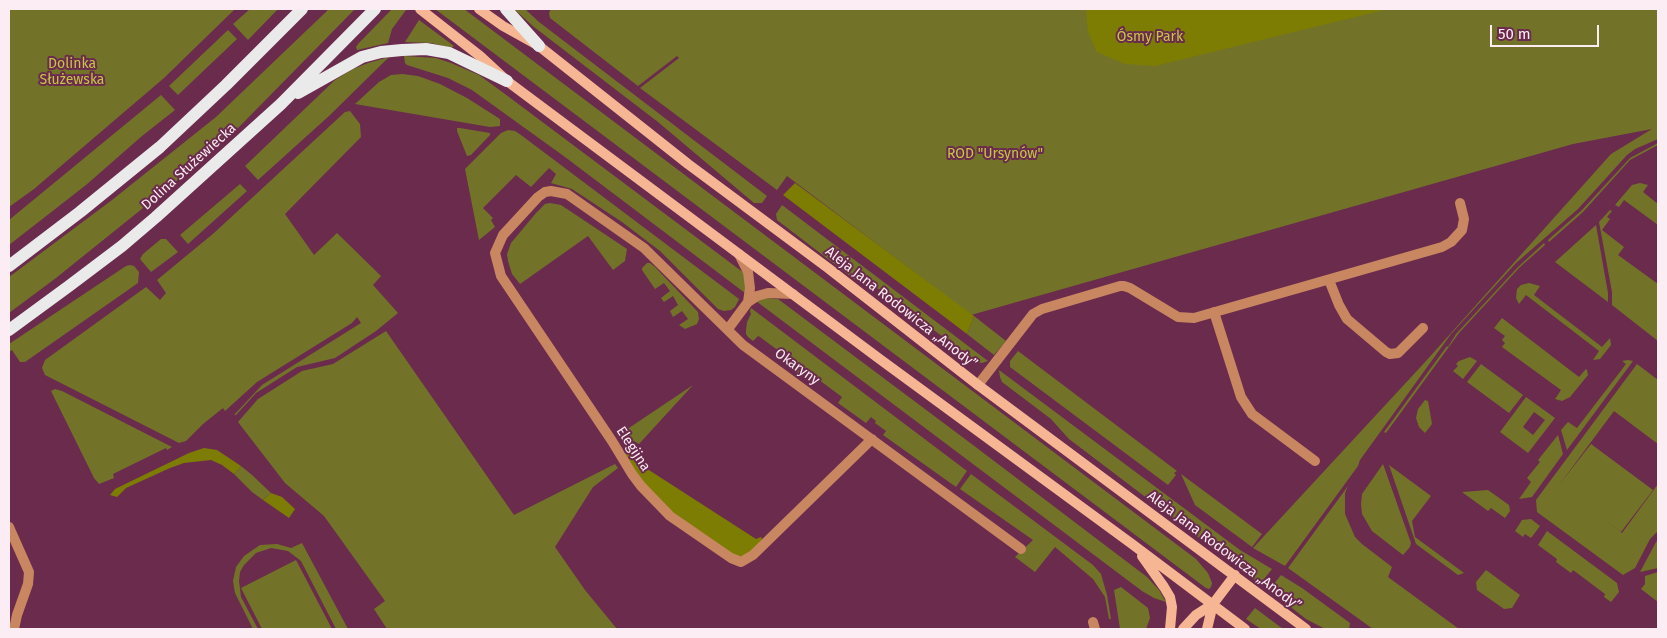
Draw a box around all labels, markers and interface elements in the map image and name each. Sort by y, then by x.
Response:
scale bar [1492,15,1601,47]
text: 50 m [1498,25,1531,43]
park label: Ósmy Park [1117,29,1183,45]
park label: Dolinka Służewska [40,56,104,88]
street label: Dolina Służewiecka [138,120,240,214]
park label: ROD "Ursynów" [947,146,1043,162]
street label: Aleja Jana Rodowicza „Anody” [822,243,980,373]
street label: Okaryny [771,345,823,389]
street label: Elegijna [612,423,654,475]
street label: Aleja Jana Rodowicza „Anody” [1144,488,1304,614]

